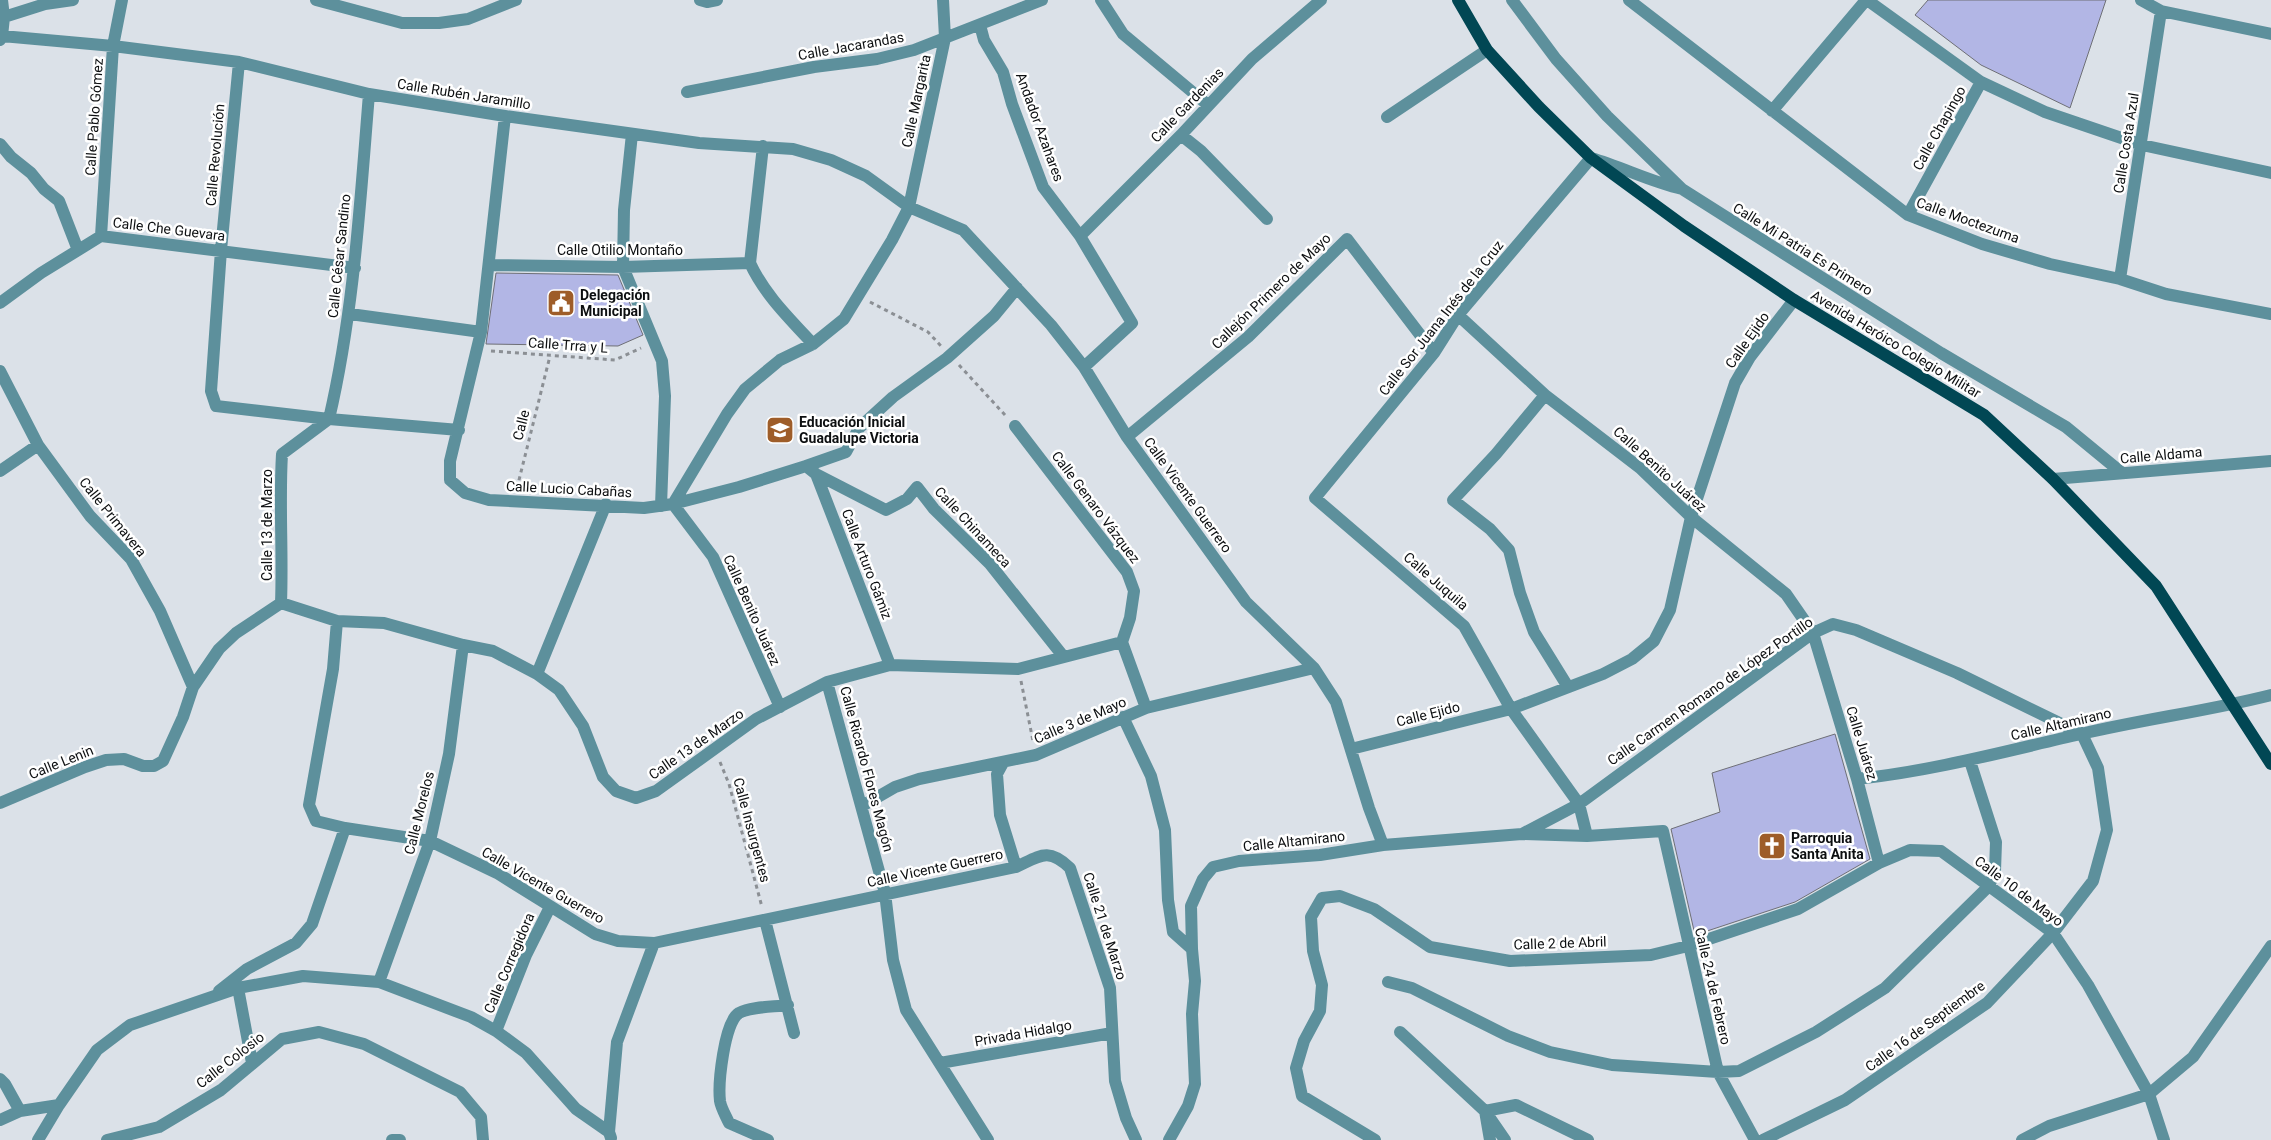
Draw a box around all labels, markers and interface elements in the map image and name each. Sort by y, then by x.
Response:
street label: Calle Jacarandas [797,29,905,63]
street label: Calle Margarita [898,53,934,149]
street label: Calle Pablo Gómez [82,58,106,176]
street label: Calle Gardenias [1147,64,1227,146]
street label: Andador Azahares [1013,70,1067,184]
street label: Calle Rubén Jaramillo [396,76,532,112]
street label: Calle Chapingo [1909,83,1969,173]
street label: Calle Costa Azul [2110,92,2142,194]
street label: Calle Revolución [203,103,227,207]
street label: Calle César Sandino [325,193,353,319]
street label: Calle Moctezuma [1914,194,2022,246]
street label: Calle Mi Patria Es Primero [1730,199,1876,299]
street label: Calle Che Guevara [112,214,226,244]
street label: Callejón Primero de Mayo [1208,230,1334,352]
street label: Calle Sor Juana Inés de la Cruz [1376,237,1507,399]
street label: Calle Otilio Montaño [557,242,683,258]
place label: Delegación Municipal [580,287,650,319]
street label: Avenida Heróico Colegio Militar [1808,287,1984,401]
public building icon: Delegación Municipal [546,288,576,318]
street label: Calle Ejido [1722,309,1772,371]
street label: Calle Trra y L [528,334,609,356]
street label: Calle [509,408,533,442]
place label: Educación Inicial Guadalupe Victoria [799,414,919,446]
school or university icon: Educación Inicial Guadalupe Victoria [765,415,795,445]
street label: Calle Benito Juárez [1610,423,1710,515]
street label: Calle Vicente Guerrero [1141,434,1235,556]
street label: Calle Aldama [2119,443,2203,467]
street label: Calle Genaro Vázquez [1049,448,1143,566]
street label: Calle 13 de Marzo [259,469,275,581]
street label: Calle Primavera [76,474,150,560]
street label: Calle Lucio Cabañas [505,478,633,500]
street label: Calle Chinameca [931,483,1015,571]
street label: Calle Arturo Gámiz [839,507,895,621]
street label: Calle Juquila [1401,549,1471,613]
street label: Calle Benito Juárez [720,552,784,668]
street label: Calle Carmen Romano de López Portillo [1604,614,1816,768]
street label: Calle Ricardo Flores Magón [837,685,897,853]
street label: Calle 3 de Mayo [1031,693,1129,747]
street label: Calle Ejido [1395,698,1461,730]
street label: Calle Juárez [1843,704,1881,782]
street label: Calle 13 de Marzo [646,705,746,783]
street label: Calle Altamirano [2009,705,2113,743]
street label: Calle Lenin [26,742,96,782]
street label: Calle Morelos [401,770,437,856]
street label: Calle Insurgentes [730,776,774,884]
street label: Calle Altamirano [1242,828,1346,854]
place label: Parroquia Santa Anita [1791,830,1864,862]
church icon: Parroquia Santa Anita [1757,831,1787,861]
street label: Calle Vicente Guerrero [479,843,607,927]
street label: Calle Vicente Guerrero [865,846,1005,890]
street label: Calle 10 de Mayo [1972,853,2066,929]
street label: Calle 21 de Marzo [1080,870,1130,982]
street label: Calle Corregidora [481,910,537,1016]
street label: Calle 24 de Febrero [1692,926,1734,1046]
street label: Calle 2 de Abril [1513,933,1607,953]
street label: Calle 16 de Septiembre [1862,977,1988,1075]
street label: Privada Hidalgo [973,1017,1073,1049]
street label: Calle Colosio [193,1029,267,1091]

